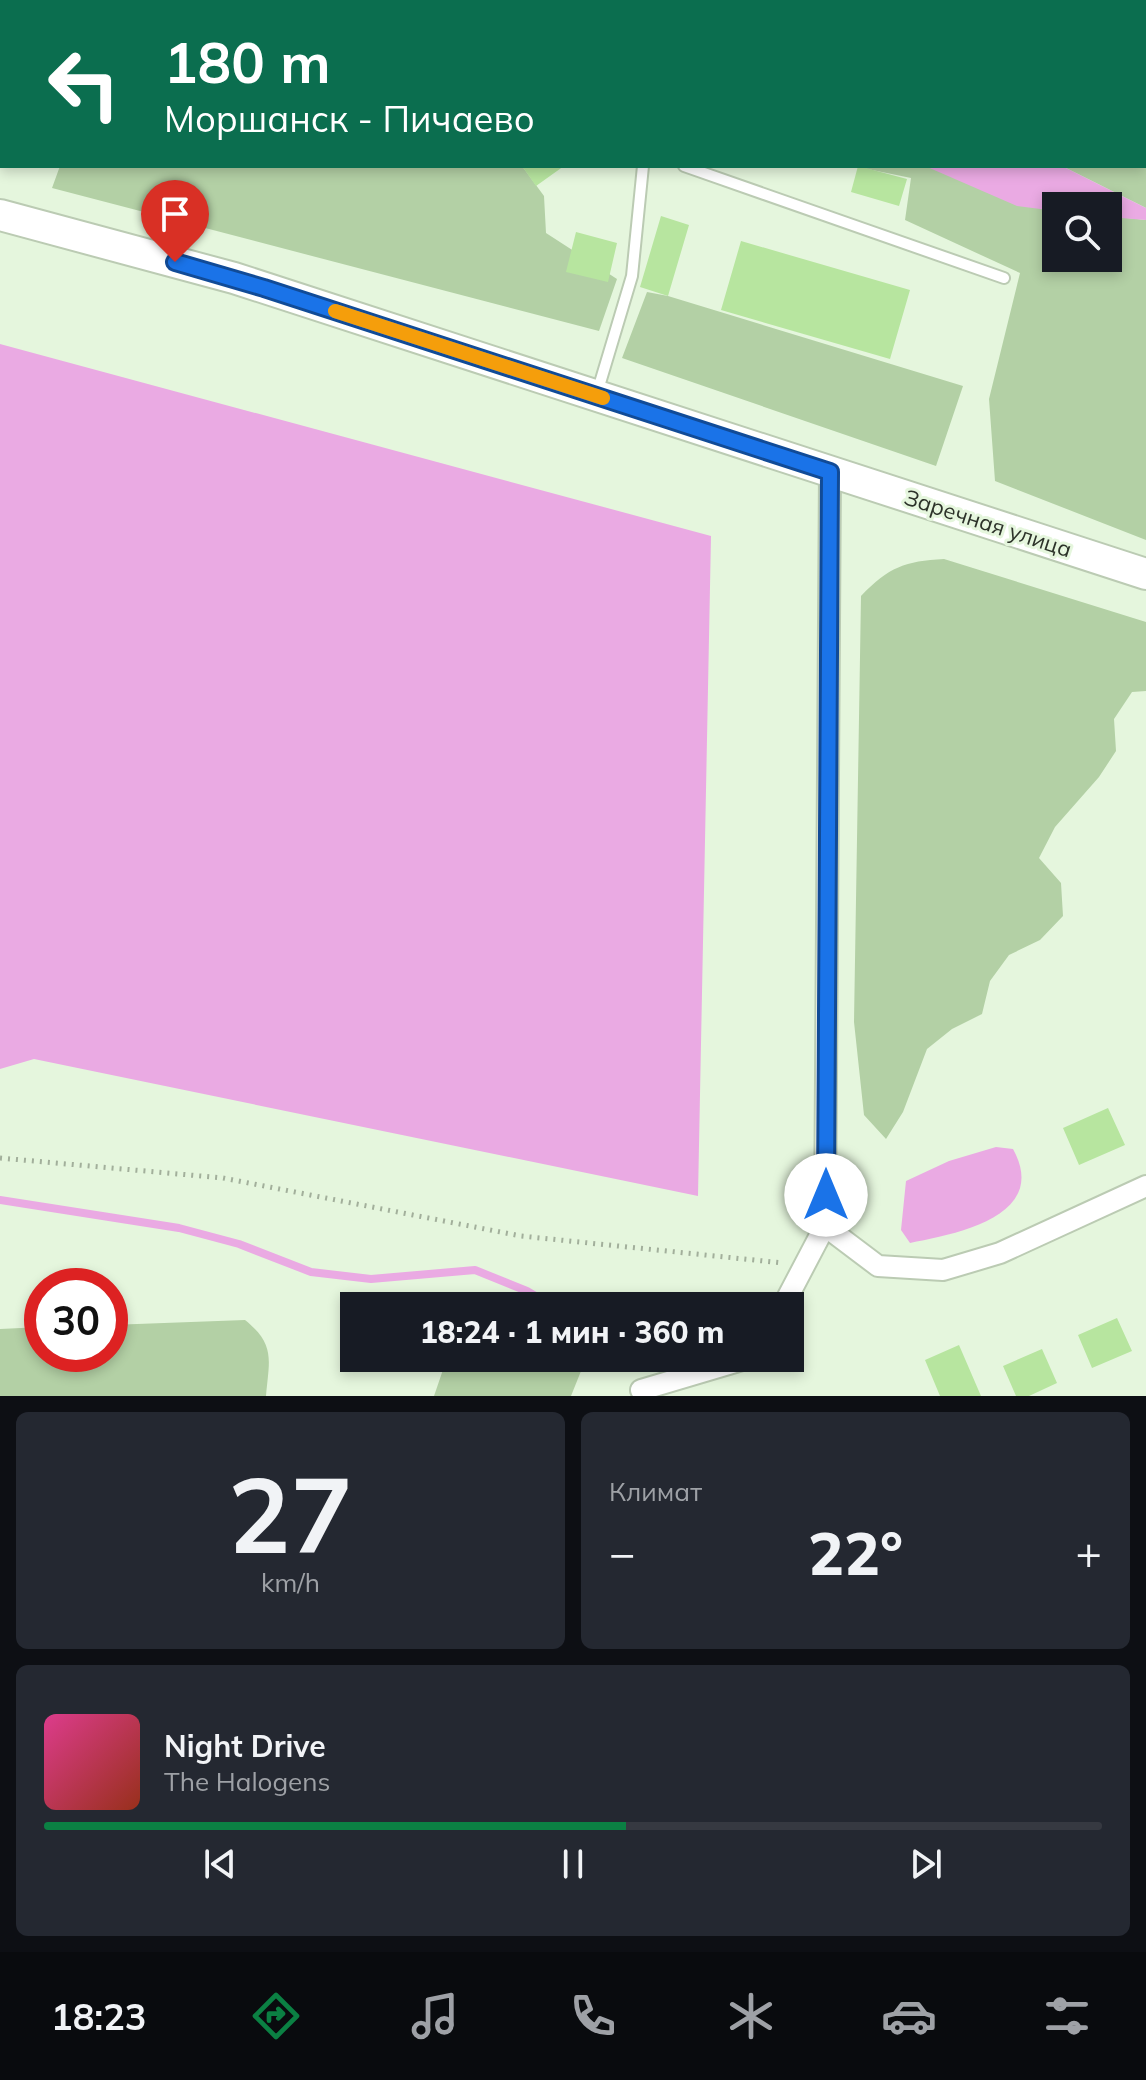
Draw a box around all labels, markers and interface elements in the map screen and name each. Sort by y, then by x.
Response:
text: 180 m [164,27,331,97]
icon: left [32,32,136,136]
text: Моршанск - Пичаево [164,96,535,141]
pin [141,180,209,262]
icon: arrive [153,192,197,236]
map controls [1042,192,1122,272]
button: search [1042,192,1122,272]
street label: Заречная улица [901,483,1075,563]
position arrow [784,1153,868,1237]
speed limit sign: 30 [24,1268,128,1372]
text: 18:24 · 1 мин · 360 m [420,1313,724,1351]
text: 27 [228,1448,353,1579]
text: Климат [609,1475,702,1508]
text: 22° [808,1515,903,1590]
text: − [609,1525,635,1580]
text: + [1076,1525,1102,1580]
text: km/h [261,1566,320,1599]
text: Night Drive [164,1727,326,1765]
text: The Halogens [164,1765,330,1798]
icon: previous [198,1842,242,1886]
icon: pause [551,1842,595,1886]
icon: next [904,1842,948,1886]
icon: directions [248,1988,304,2044]
icon: music [407,1988,463,2044]
icon: phone [565,1988,621,2044]
icon: climate [723,1988,779,2044]
icon: car [881,1988,937,2044]
icon: filters [1039,1988,1095,2044]
text: 18:23 [51,1994,146,2039]

